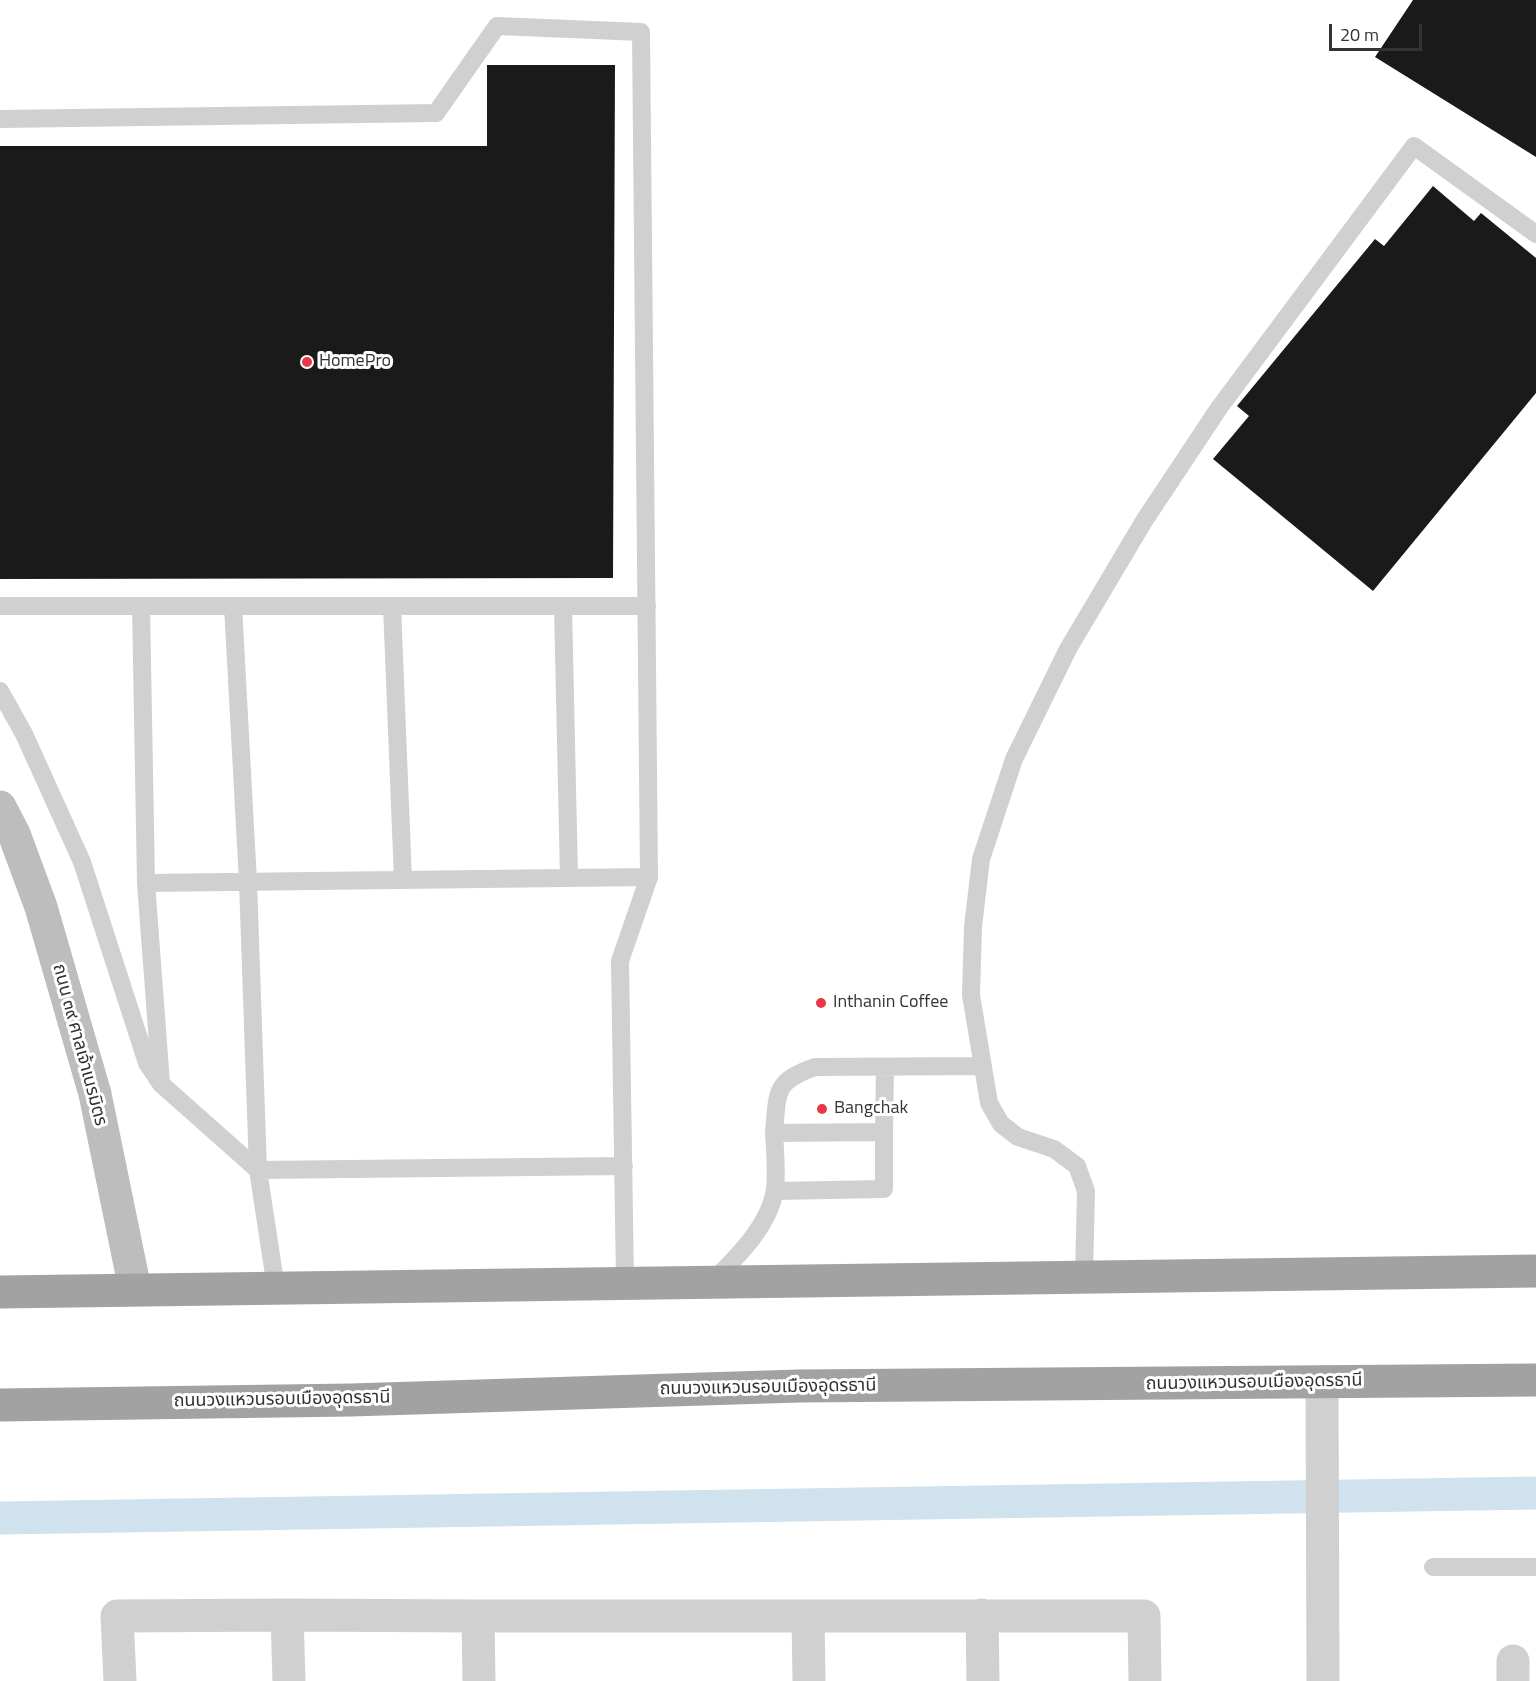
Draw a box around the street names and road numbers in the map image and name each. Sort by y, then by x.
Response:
street label: ถนน ๓๙ ศาลเจ้าเนรมิตร [47,962,111,1128]
street label: ถนนวงแหวนรอบเมืองอุดรธานี [1145,1370,1363,1396]
street label: ถนนวงแหวนรอบเมืองอุดรธานี [659,1375,877,1401]
street label: ถนนวงแหวนรอบเมืองอุดรธานี [173,1387,391,1413]

